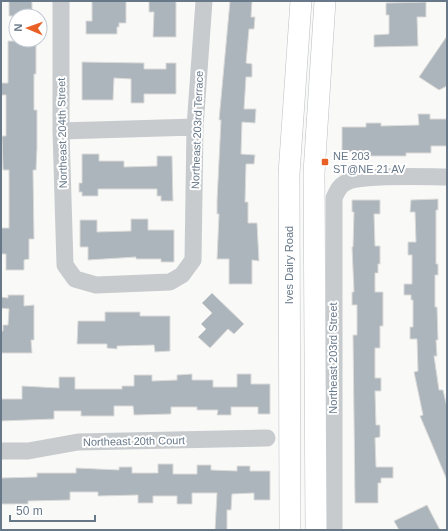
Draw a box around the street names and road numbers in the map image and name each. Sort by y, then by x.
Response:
street label: Northeast 203rd Terrace [189,71,205,189]
street label: Northeast 204th Street [55,78,69,188]
street label: Ives Dairy Road [283,226,295,304]
street label: Northeast 203rd Street [327,302,339,414]
street label: Northeast 20th Court [83,434,185,448]

